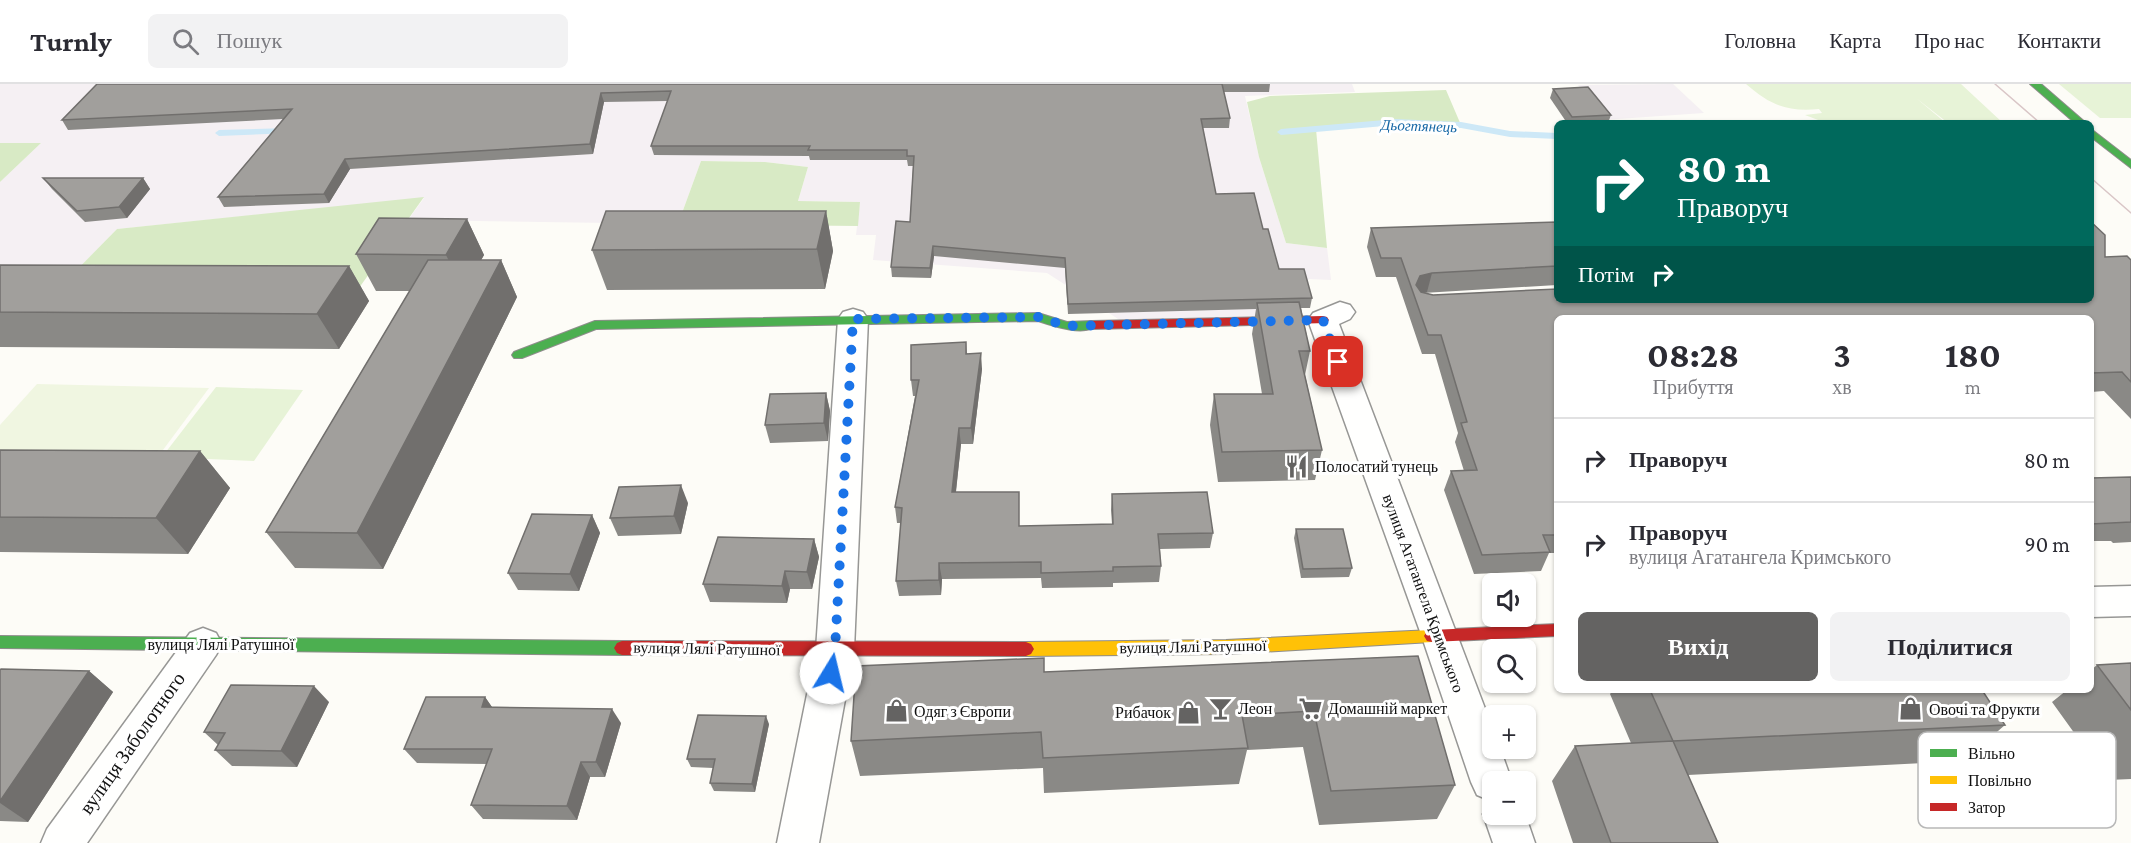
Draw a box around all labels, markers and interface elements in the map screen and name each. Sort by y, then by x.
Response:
search box [148,14,568,68]
icon: search [169,25,202,58]
text: Turnly [30,26,112,57]
text: Пошук [217,28,282,53]
text: Головна [1724,29,1796,53]
text: Карта [1829,29,1881,53]
text: Про нас [1914,29,1984,53]
text: Контакти [2017,29,2101,53]
water label: Дьогтянець [1379,117,1457,135]
icon: right [1578,144,1656,222]
text: 80 m [1677,144,1771,191]
text: Праворуч [1677,193,1788,223]
icon: right [1646,258,1679,291]
text: Потім [1578,262,1634,287]
text: 08:28 [1647,335,1739,375]
text: 3 [1833,335,1851,375]
text: 180 [1945,335,2001,375]
pin [1312,336,1363,387]
icon: arrive [1321,345,1354,378]
text: Прибуття [1653,376,1734,398]
text: хв [1832,376,1852,398]
text: m [1965,376,1981,398]
icon: right [1578,444,1611,477]
text: Праворуч [1629,447,1727,472]
text: 80 m [2024,448,2070,473]
restaurant icon: Полосатий тунець [1284,453,1310,479]
place label: Полосатий тунець [1315,458,1438,476]
street label: вулиця Агатангела Кримського [1379,492,1467,695]
text: Праворуч [1629,520,1727,545]
icon: right [1578,528,1611,561]
text: 90 m [2025,532,2070,557]
text: вулиця Агатангела Кримського [1629,546,1891,568]
map controls [1482,573,1536,825]
button: sound [1482,573,1536,627]
button: Вихід [1578,612,1818,681]
button: Поділитися [1830,612,2070,681]
street label: вулиця Лялі Ратушної [147,636,295,654]
street label: вулиця Лялі Ратушної [1119,637,1267,657]
street label: вулиця Лялі Ратушної [633,639,781,659]
button: search [1482,639,1536,693]
position arrow [799,641,863,705]
street label: вулиця Заболотного [75,668,190,819]
bar icon: Леон [1207,695,1233,721]
supermarket icon: Домашній маркет [1297,695,1323,721]
shop icon: Овочі та Фрукти [1898,696,1924,722]
shop icon: Одяг з Європи [883,698,909,724]
shop icon: Рибачок [1176,699,1202,725]
place label: Леон [1238,700,1273,717]
place label: Домашній маркет [1328,700,1447,718]
place label: Овочі та Фрукти [1929,701,2040,719]
place label: Одяг з Європи [914,703,1011,721]
place label: Рибачок [1115,704,1171,721]
button: + [1482,705,1536,759]
legend [1918,732,2116,828]
text: Вільно [1968,745,2015,762]
button: − [1482,771,1536,825]
text: Повільно [1968,772,2031,789]
text: Затор [1968,799,2005,817]

